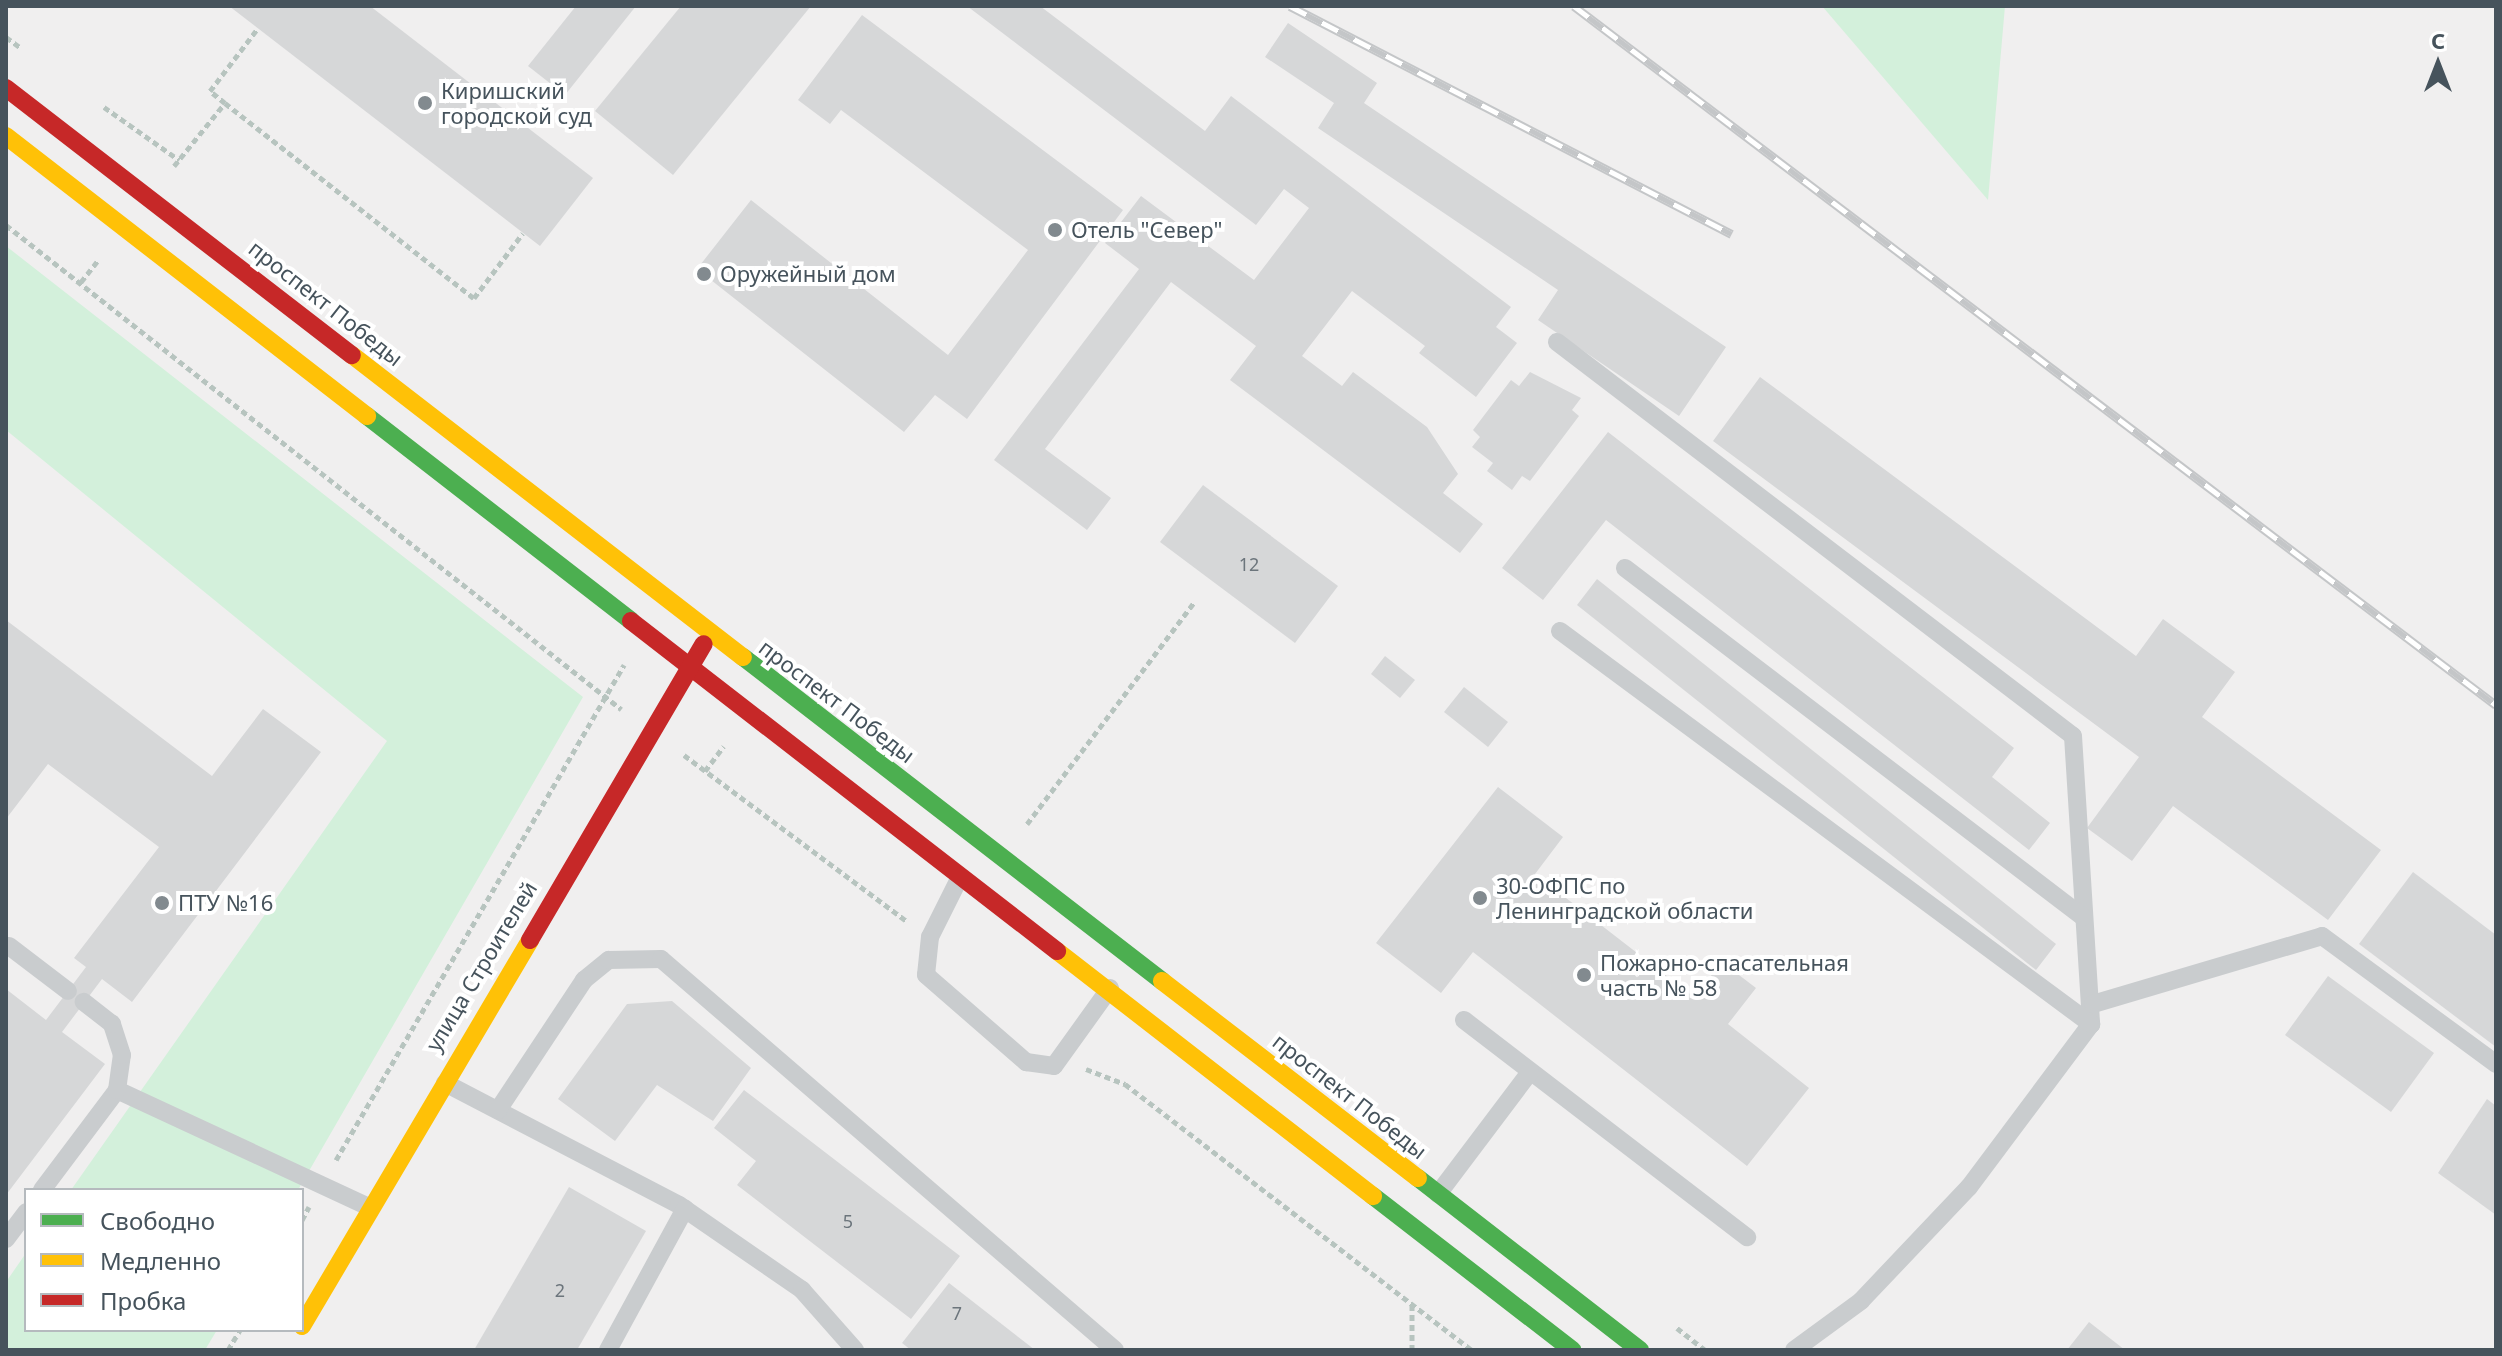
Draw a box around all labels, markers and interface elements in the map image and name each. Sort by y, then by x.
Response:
north arrow [2398,24,2478,104]
text: С [2431,25,2445,55]
place label: Киришский городской суд [441,77,592,128]
marker: Киришский городской суд [416,94,434,112]
place label: Отель "Север" [1071,217,1223,243]
marker: Отель "Север" [1046,221,1064,239]
street label: проспект Победы [244,235,408,371]
place label: Оружейный дом [720,261,896,287]
marker: Оружейный дом [695,265,713,283]
house number: 12 [1239,553,1259,575]
street label: проспект Победы [754,634,920,768]
place label: 30-ОФПС по Ленинградской области [1496,872,1753,924]
street label: улица Строителей [420,876,542,1056]
marker: 30-ОФПС по Ленинградской области [1471,889,1489,907]
place label: ПТУ №16 [178,890,273,916]
marker: ПТУ №16 [153,894,171,912]
place label: Пожарно-спасательная часть № 58 [1600,949,1849,1000]
marker: Пожарно-спасательная часть № 58 [1575,966,1593,984]
street label: проспект Победы [1268,1028,1432,1164]
legend [24,1188,304,1332]
text: Свободно [100,1204,215,1237]
house number: 5 [843,1210,853,1232]
text: Медленно [100,1244,221,1277]
house number: 2 [555,1279,565,1301]
text: Пробка [100,1284,186,1317]
house number: 7 [952,1302,962,1324]

